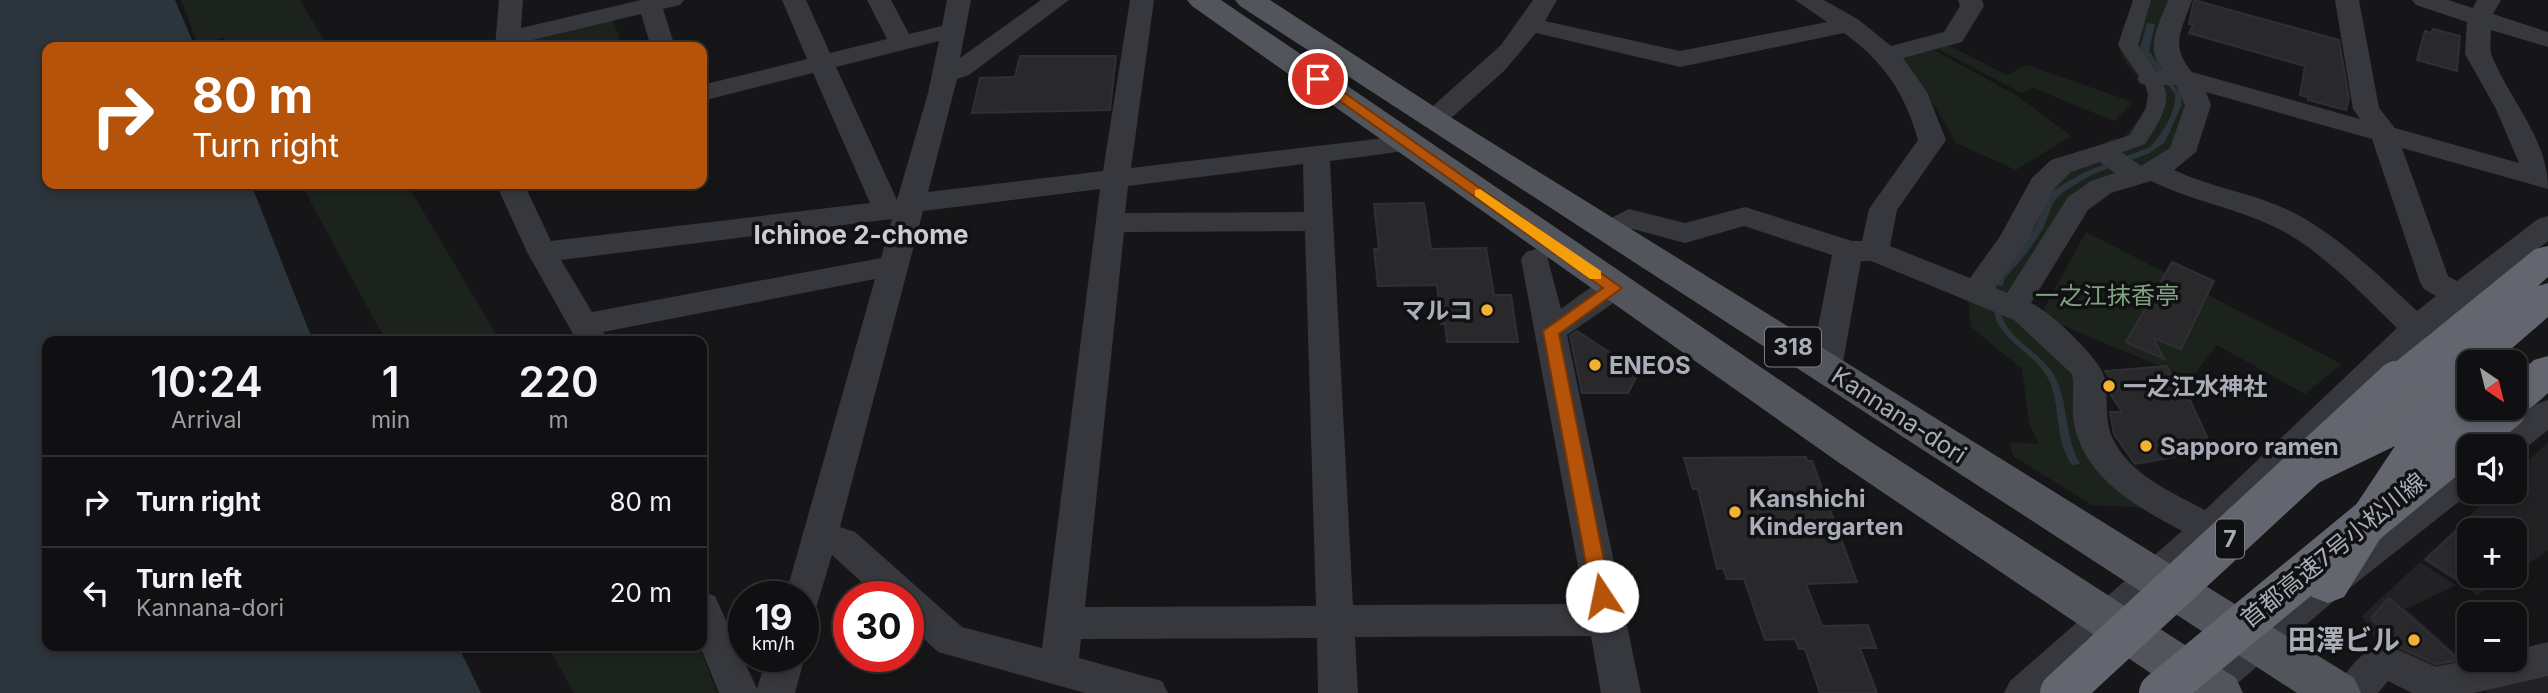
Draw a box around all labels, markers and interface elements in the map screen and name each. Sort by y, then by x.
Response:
pin [1288,49,1348,109]
icon: arrive [1299,60,1337,98]
text: 80 m [192,66,313,125]
icon: right [77,70,168,161]
text: Turn right [192,126,339,165]
district label: Ichinoe 2-chome [754,219,968,250]
park label: 一之江抹香亭 [2035,281,2179,310]
place label: マルコ [1401,296,1473,325]
marker: マルコ [1479,302,1495,318]
road number: 318 [1765,328,1821,366]
north arrow [2457,350,2527,420]
map controls [2457,350,2527,672]
place label: ENEOS [1609,351,1691,380]
text: 10:24 [150,356,263,407]
text: 1 [382,356,400,407]
text: 220 [519,356,599,407]
marker: ENEOS [1587,357,1603,373]
street label: Kannana-dori [1826,361,1972,469]
place label: 一之江水神社 [2123,372,2267,401]
marker: 一之江水神社 [2101,378,2117,394]
text: Arrival [171,406,242,434]
text: min [371,406,410,434]
text: m [549,406,569,434]
place label: Sapporo ramen [2160,432,2339,461]
button: sound [2457,434,2527,504]
marker: Sapporo ramen [2138,438,2154,454]
street label: 首都高速7号小松川線 [2235,466,2431,634]
icon: right [77,483,115,521]
place label: Kanshichi Kindergarten [1749,484,1904,541]
text: Turn right [136,486,261,517]
text: 80 m [609,486,672,517]
marker: Kanshichi Kindergarten [1727,504,1743,520]
button: + [2457,518,2527,588]
road number: 7 [2216,520,2244,558]
position arrow [1565,559,1639,633]
text: Turn left [136,563,242,594]
icon: left [77,574,115,612]
text: 20 m [610,577,672,608]
speed limit sign: 30 [833,581,924,672]
text: Kannana-dori [136,594,284,622]
text: 19 [755,596,792,638]
button: − [2457,602,2527,672]
place label: 田澤ビル [2288,623,2400,657]
marker: 田澤ビル [2406,632,2422,648]
text: km/h [752,633,795,654]

